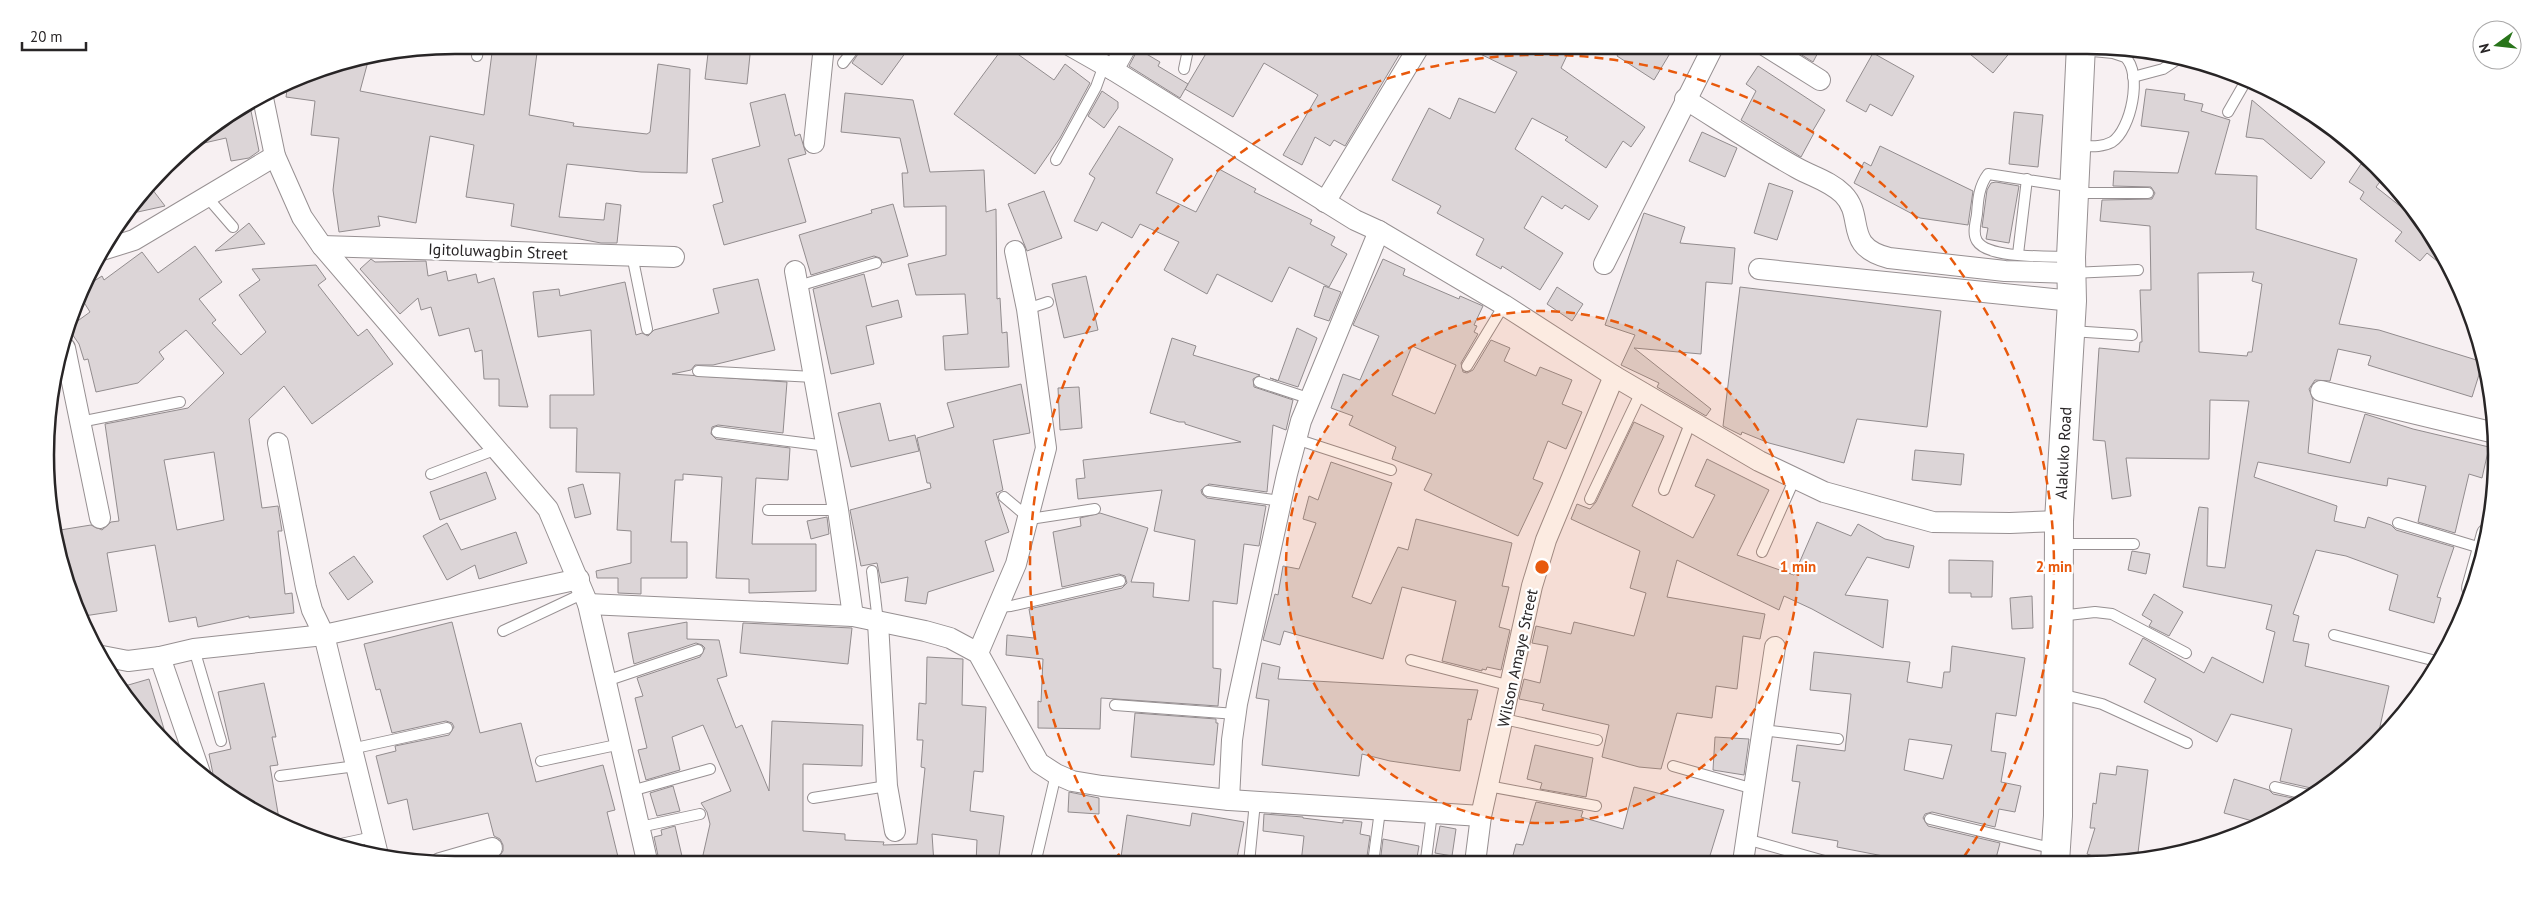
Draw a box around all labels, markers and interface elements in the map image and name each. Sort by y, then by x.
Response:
scale bar [22,20,86,52]
north arrow [2472,20,2522,70]
text: 20 m [30,27,63,46]
text: N [2475,42,2494,55]
street label: Igitoluwagbin Street [428,239,569,263]
street label: Alakuko Road [2051,406,2075,500]
text: 1 min [1780,557,1816,576]
text: 2 min [2036,557,2072,576]
centre of rings [1533,558,1551,576]
street label: Wilson Amaye Street [1493,586,1542,729]

